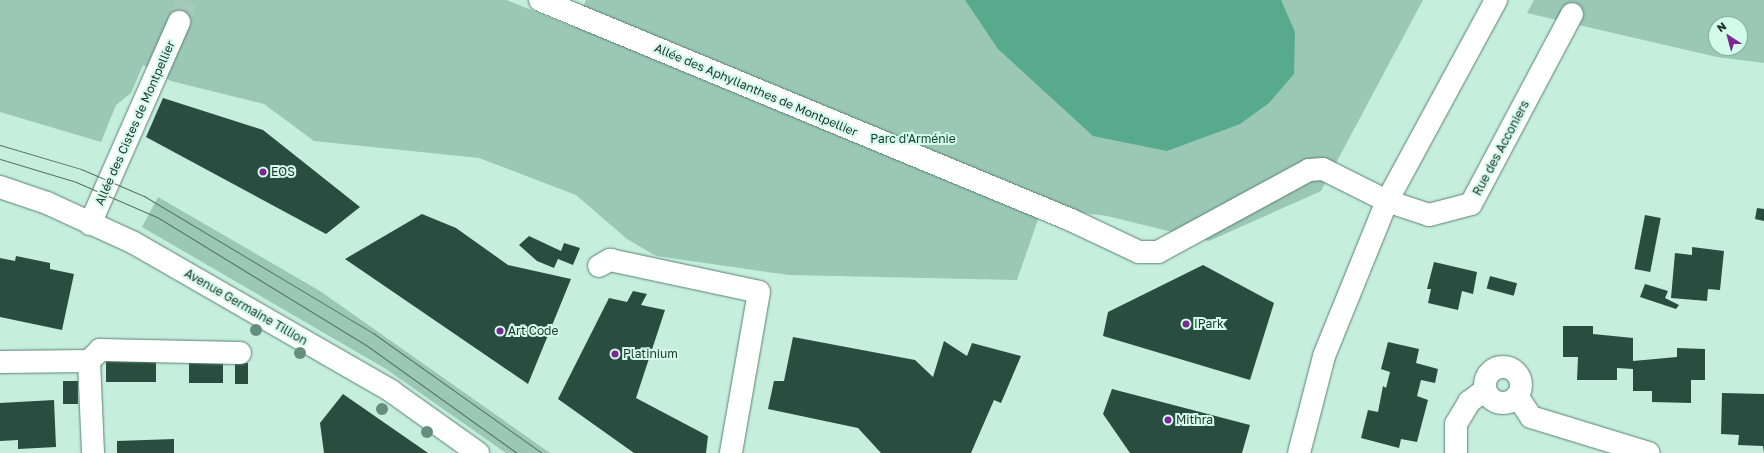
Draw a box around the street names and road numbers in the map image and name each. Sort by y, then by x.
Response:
street label: Allée des Cistes de Montpellier [92,38,178,208]
street label: Allée des Aphyllanthes de Montpellier [652,41,860,139]
street label: Rue des Acconiers [1470,98,1532,198]
street label: Avenue Germaine Tillion [182,266,310,348]

